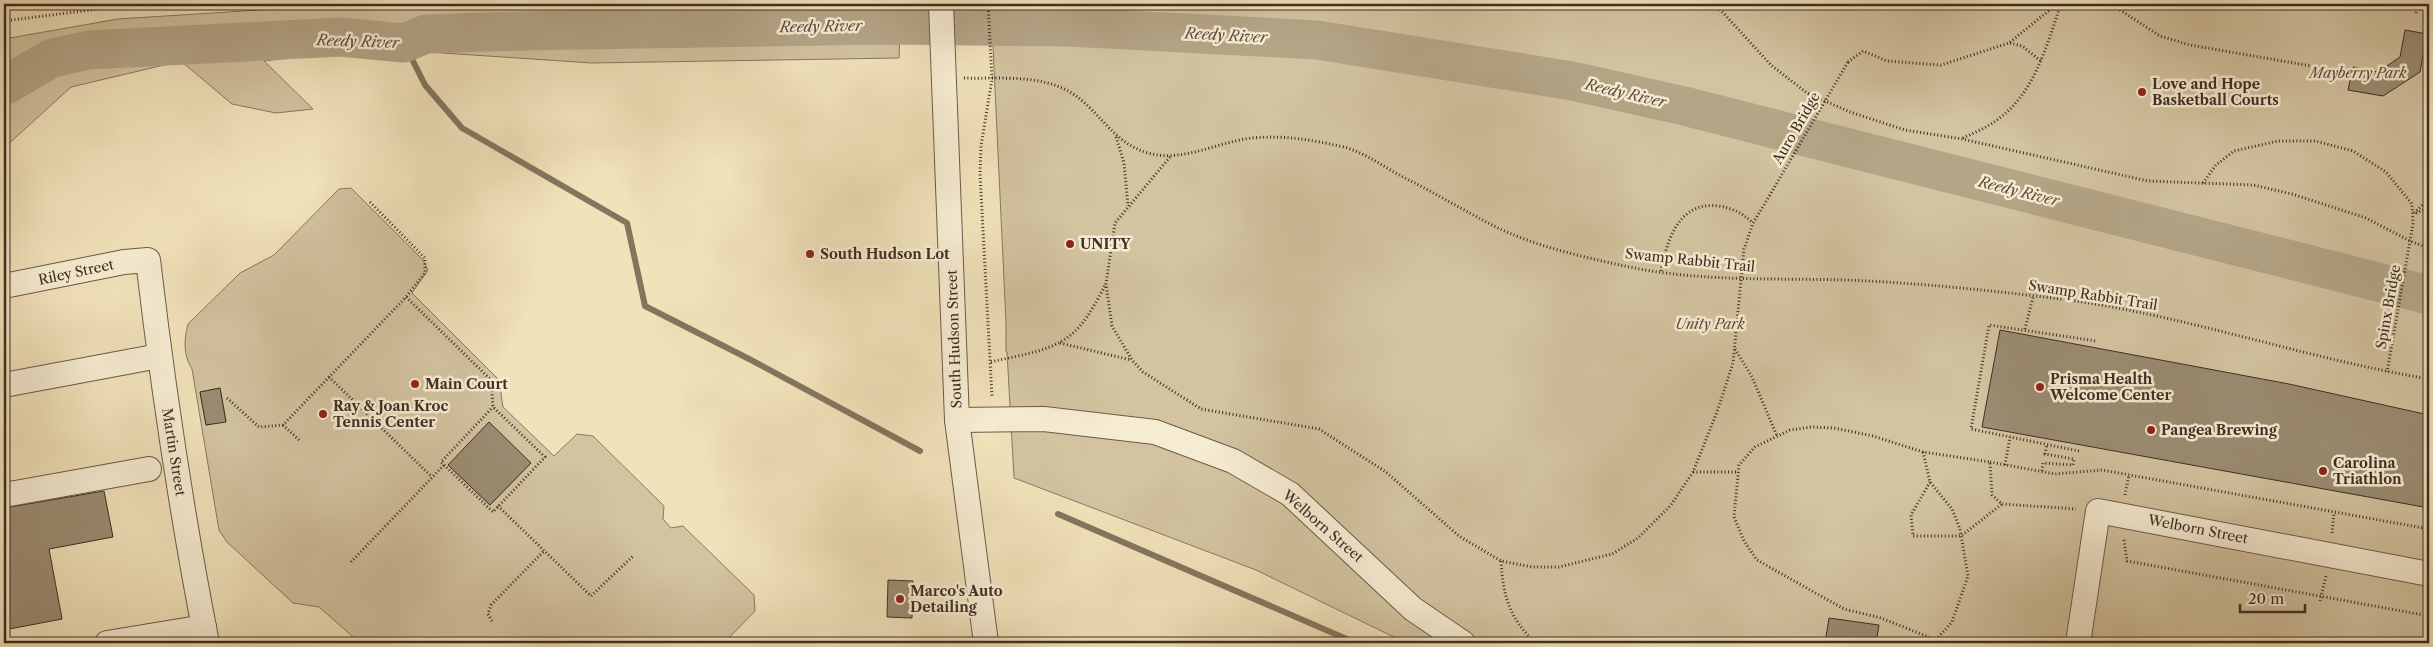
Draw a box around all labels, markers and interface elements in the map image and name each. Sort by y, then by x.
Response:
water label: Reedy River [779,16,863,36]
water label: Reedy River [1183,23,1269,47]
water label: Reedy River [315,30,401,52]
park label: Mayberry Park [2308,64,2407,82]
water label: Reedy River [1583,74,1669,112]
place label: Love and Hope Basketball Courts [2152,75,2279,109]
marker: Love and Hope Basketball Courts [2136,86,2148,98]
street label: Auro Bridge [1768,89,1824,168]
water label: Reedy River [1976,172,2062,210]
place label: UNITY [1080,235,1131,253]
marker: UNITY [1064,238,1076,250]
street label: Swamp Rabbit Trail [1624,244,1756,276]
place label: South Hudson Lot [820,245,950,263]
marker: South Hudson Lot [804,248,816,260]
street label: Riley Street [36,255,116,289]
street label: Spinx Bridge [2372,263,2404,351]
street label: South Hudson Street [943,269,965,409]
street label: Swamp Rabbit Trail [2027,276,2159,314]
park label: Unity Park [1675,315,1745,333]
place label: Prisma Health Welcome Center [2049,370,2171,404]
place label: Main Court [425,375,508,393]
marker: Main Court [409,378,421,390]
marker: Prisma Health Welcome Center [2034,381,2046,393]
place label: Ray & Joan Kroc Tennis Center [333,397,448,431]
street label: Martin Street [158,407,190,497]
marker: Ray & Joan Kroc Tennis Center [317,408,329,420]
place label: Pangea Brewing [2161,421,2278,439]
marker: Pangea Brewing [2145,424,2157,436]
place label: Carolina Triathlon [2333,454,2402,488]
marker: Carolina Triathlon [2317,465,2329,477]
street label: Welborn Street [1278,485,1367,566]
street label: Welborn Street [2146,510,2249,548]
place label: Marco's Auto Detailing [910,582,1003,616]
scale bar [2240,582,2306,614]
text: 20 m [2248,589,2284,608]
marker: Marco's Auto Detailing [894,593,906,605]

